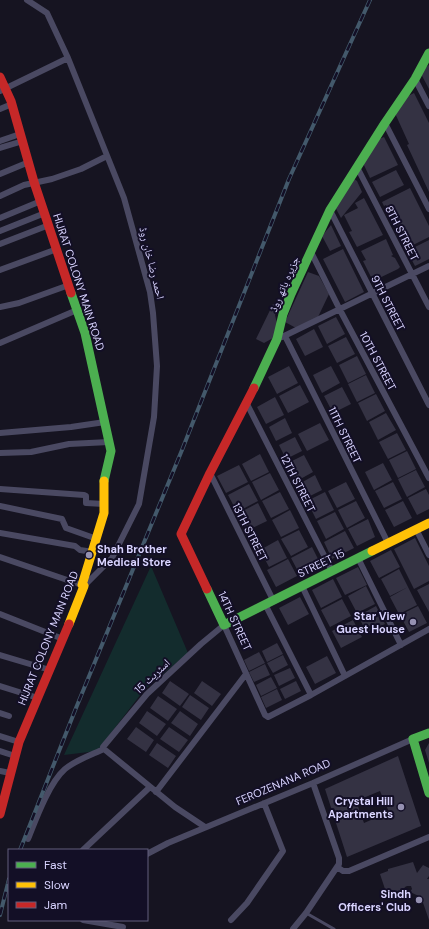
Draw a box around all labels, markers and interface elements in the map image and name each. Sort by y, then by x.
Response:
street label: 8TH STREET [382,203,422,263]
street label: HIJRAT COLONY MAIN ROAD [50,212,108,353]
street label: احمد رضا خان روڈ [136,225,168,301]
street label: جزیرہ باتھ روڈ [266,254,302,314]
street label: 9TH STREET [368,273,408,333]
street label: 10TH STREET [357,329,399,393]
street label: 11TH STREET [325,405,365,465]
street label: 12TH STREET [277,451,319,515]
street label: 13TH STREET [229,500,271,564]
place label: Shah Brother Medical Store [97,542,172,569]
street label: STREET 15 [295,546,347,580]
marker: Shah Brother Medical Store [84,550,94,560]
street label: HIJRAT COLONY MAIN ROAD [15,568,82,707]
street label: 14TH STREET [215,589,255,653]
place label: Star View Guest House [336,609,405,636]
marker: Star View Guest House [408,617,418,627]
street label: اسٹریٹ 15 [131,656,173,696]
street label: FEROZENANA ROAD [234,756,333,808]
place label: Crystal Hill Apartments [328,794,393,821]
marker: Crystal Hill Apartments [396,802,406,812]
legend [8,849,148,921]
text: Fast [44,857,67,873]
text: Slow [44,877,70,893]
place label: Sindh Officers' Club [338,887,411,914]
marker: Sindh Officers' Club [414,895,424,905]
text: Jam [44,897,67,913]

